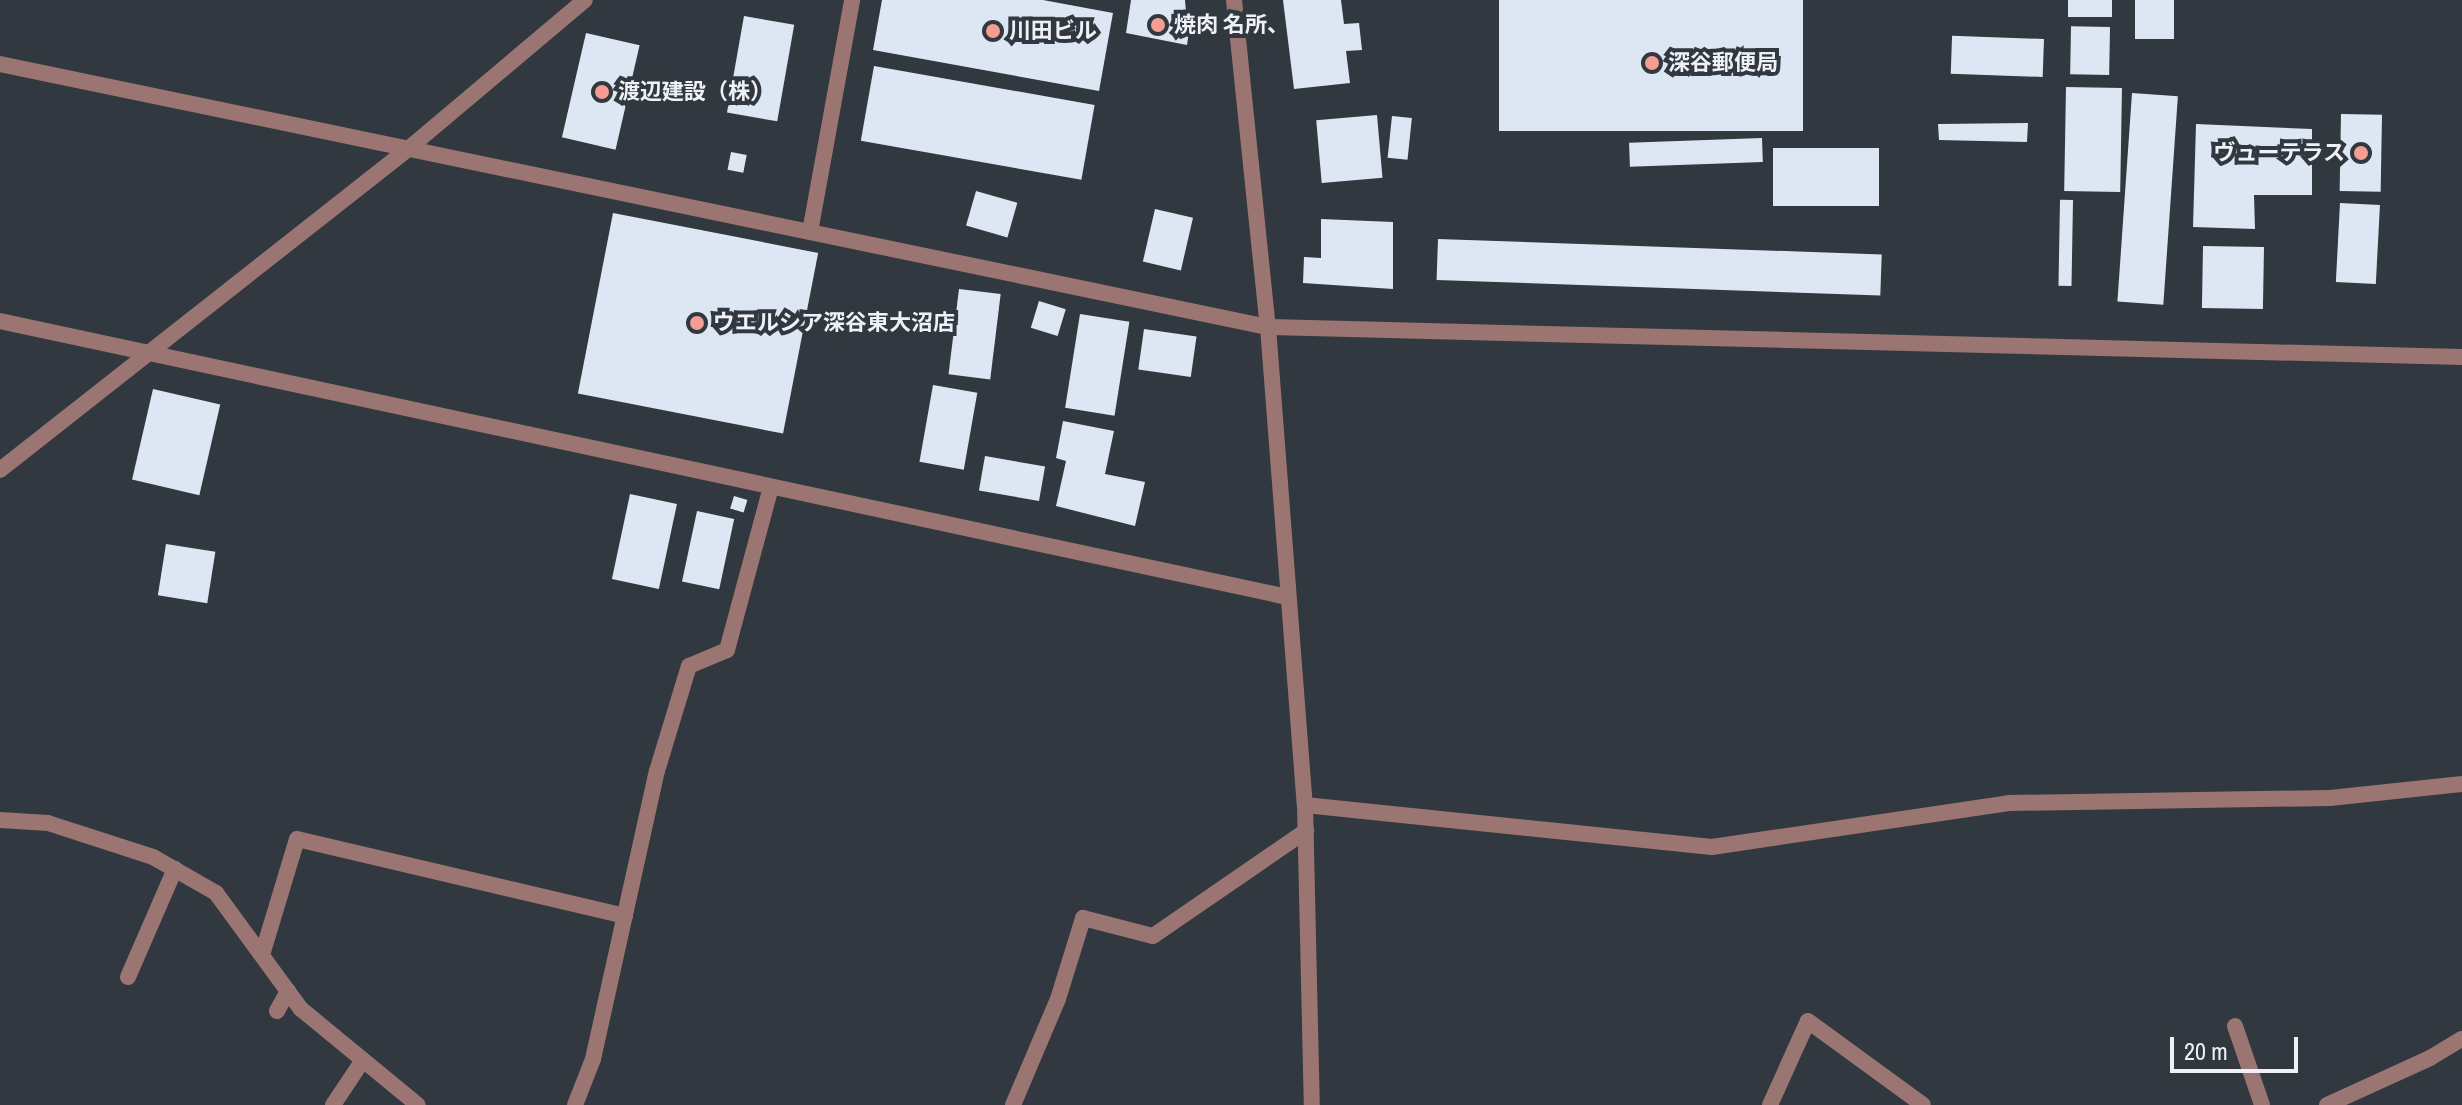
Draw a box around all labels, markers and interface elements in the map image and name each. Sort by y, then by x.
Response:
place label: 焼肉 名所、 [1174,12,1289,38]
marker: 焼肉 名所、 [1149,16,1167,34]
place label: 川田ビル [1009,18,1097,44]
marker: 川田ビル [984,22,1002,40]
place label: 深谷郵便局 [1668,50,1778,76]
marker: 深谷郵便局 [1643,54,1661,72]
place label: 渡辺建設（株） [618,79,772,105]
marker: 渡辺建設（株） [593,83,611,101]
place label: ヴューテラス [2213,140,2345,166]
marker: ヴューテラス [2352,144,2370,162]
place label: ウエルシア深谷東大沼店 [713,310,955,336]
marker: ウエルシア深谷東大沼店 [688,314,706,332]
scale bar [2174,1021,2302,1071]
text: 20 m [2184,1035,2228,1067]

